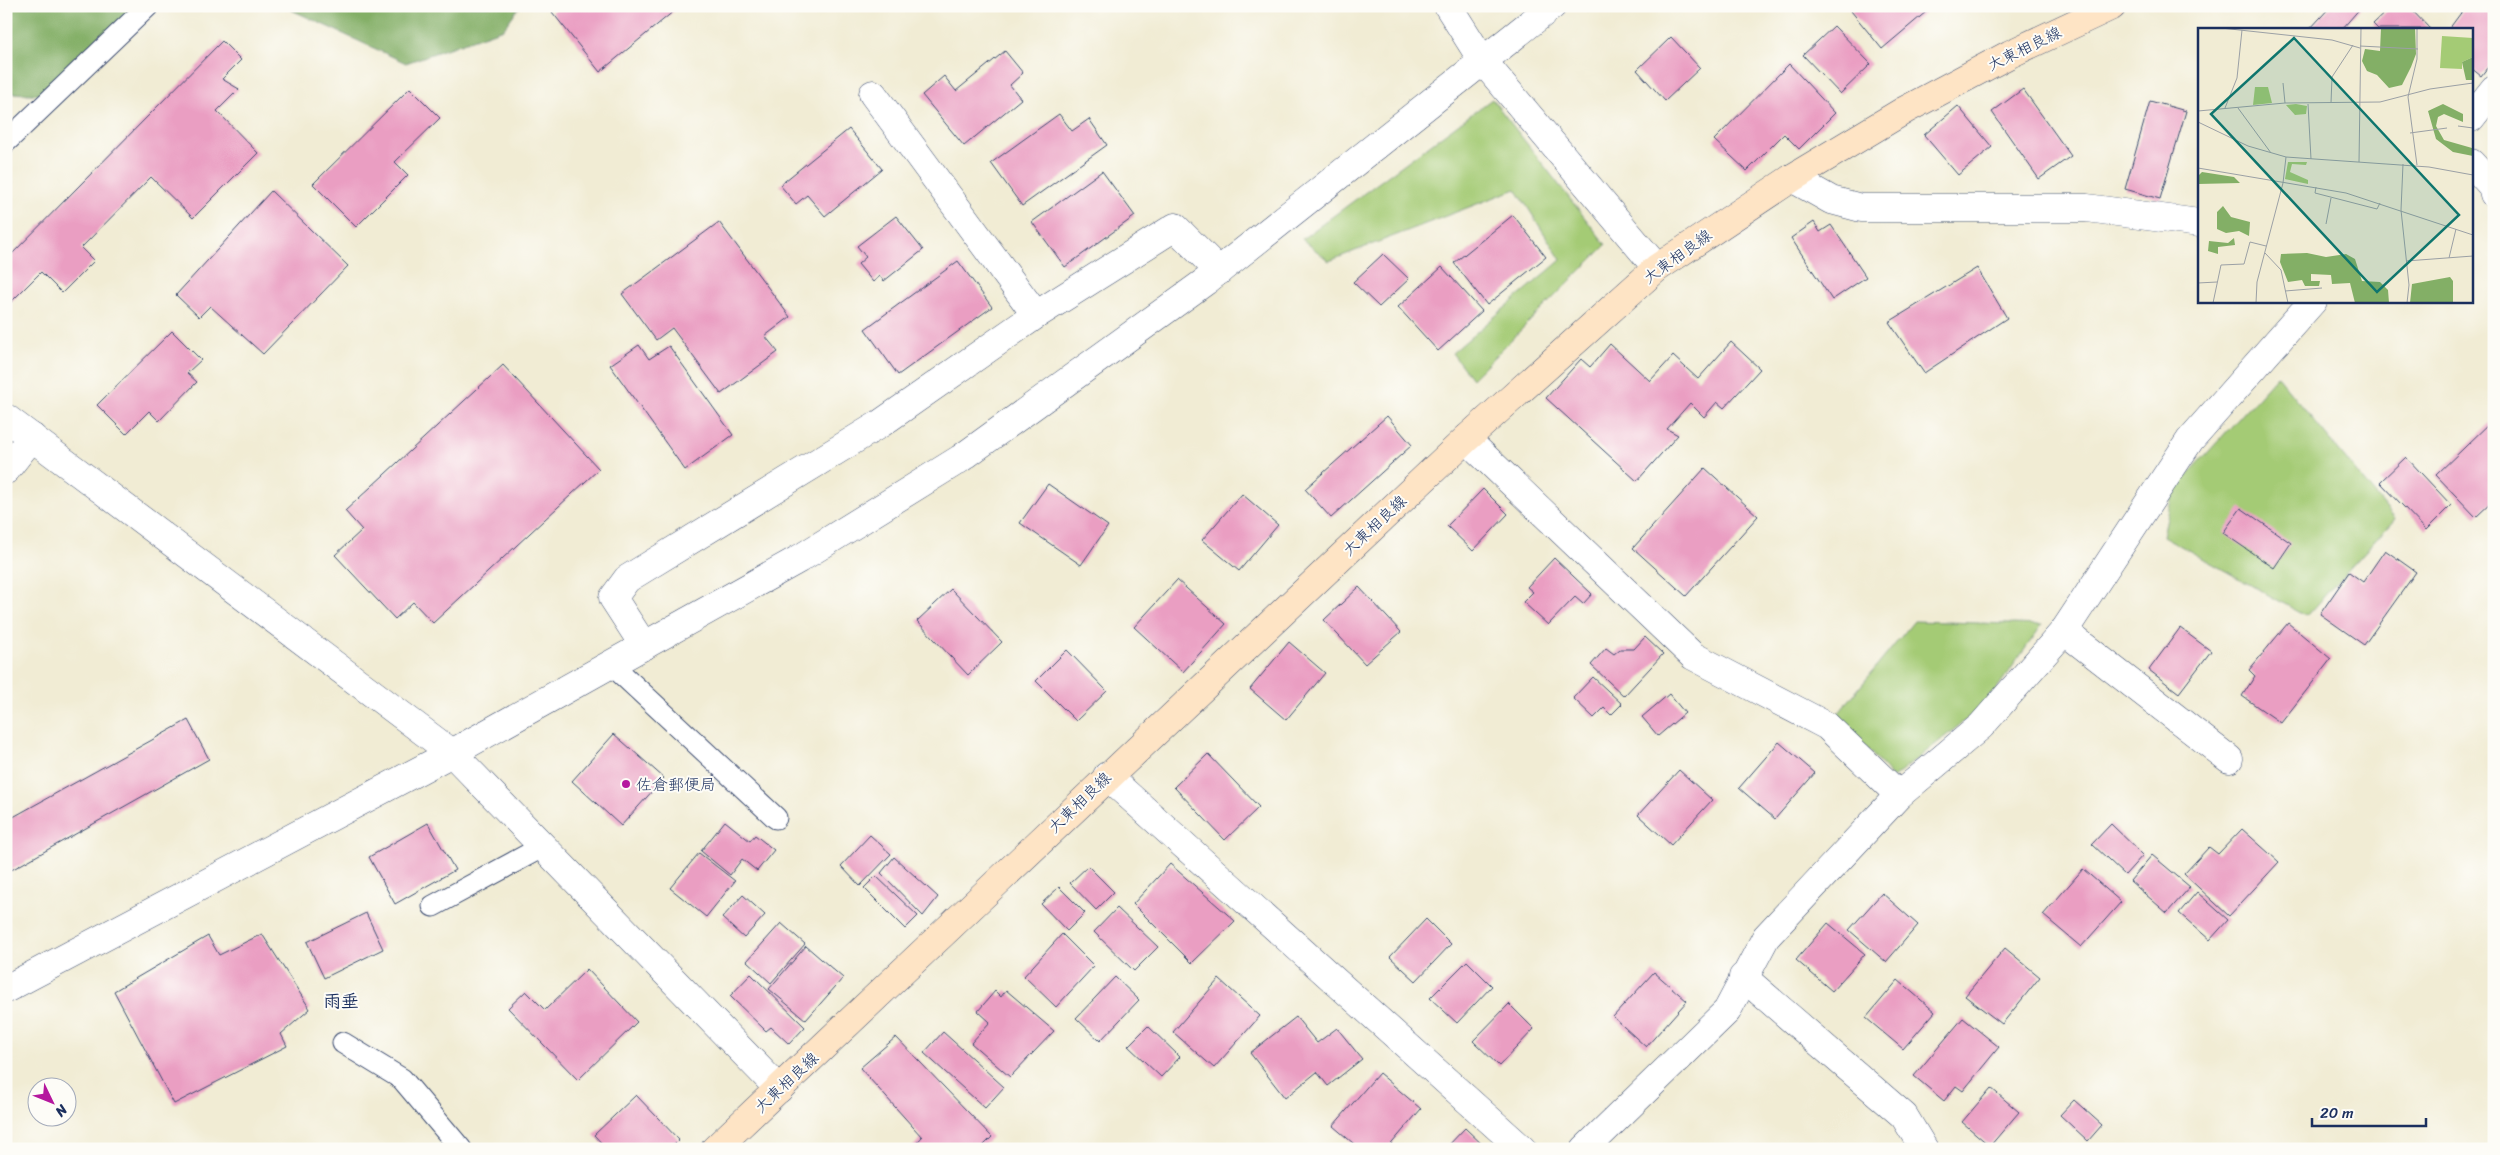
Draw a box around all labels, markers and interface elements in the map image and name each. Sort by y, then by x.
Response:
street label: 大東相良線 [1982,18,2067,79]
inset map [2198,28,2472,302]
street label: 大東相良線 [1636,221,1718,292]
street label: 大東相良線 [1335,487,1413,563]
street label: 大東相良線 [1040,764,1118,841]
place label: 佐倉郵便局 [636,770,716,799]
marker: 佐倉郵便局 [620,778,632,790]
district label: 雨垂 [323,985,359,1017]
street label: 大東相良線 [747,1044,825,1120]
north arrow [28,1078,78,1128]
scale bar [2312,1095,2426,1127]
text: N [48,1098,74,1123]
text: 20 m [2320,1100,2354,1126]

